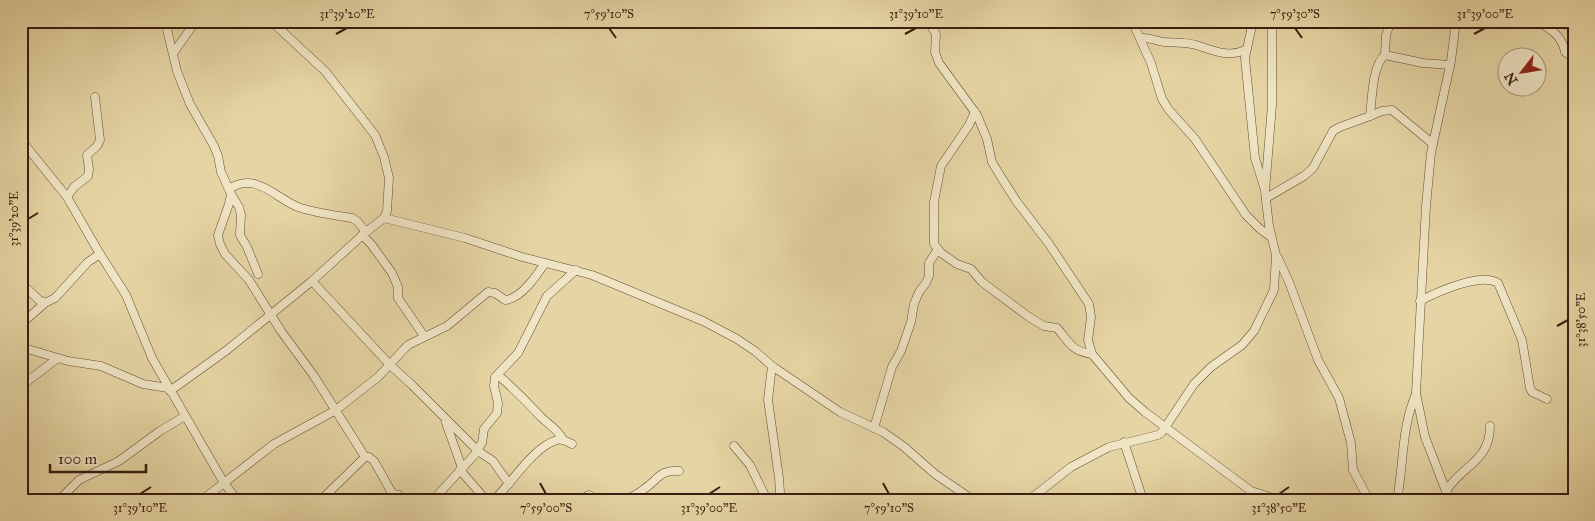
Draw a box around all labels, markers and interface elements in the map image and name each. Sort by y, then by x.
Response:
text: 31°39'20"E [319,7,375,21]
text: 7°59'10"S [584,7,634,21]
text: 31°39'10"E [889,7,943,21]
text: 7°59'30"S [1270,7,1320,21]
text: 31°39'00"E [1457,7,1514,21]
north arrow [1498,48,1548,98]
text: N [1501,69,1522,88]
text: 31°39'20"E [7,191,21,247]
text: 31°38'50"E [1574,292,1588,347]
scale bar [50,441,146,473]
text: 100 m [58,450,98,468]
text: 31°39'10"E [113,501,167,515]
text: 7°59'00"S [520,501,572,515]
text: 31°39'00"E [681,501,738,515]
text: 7°59'10"S [864,501,914,515]
text: 31°38'50"E [1252,501,1307,515]

